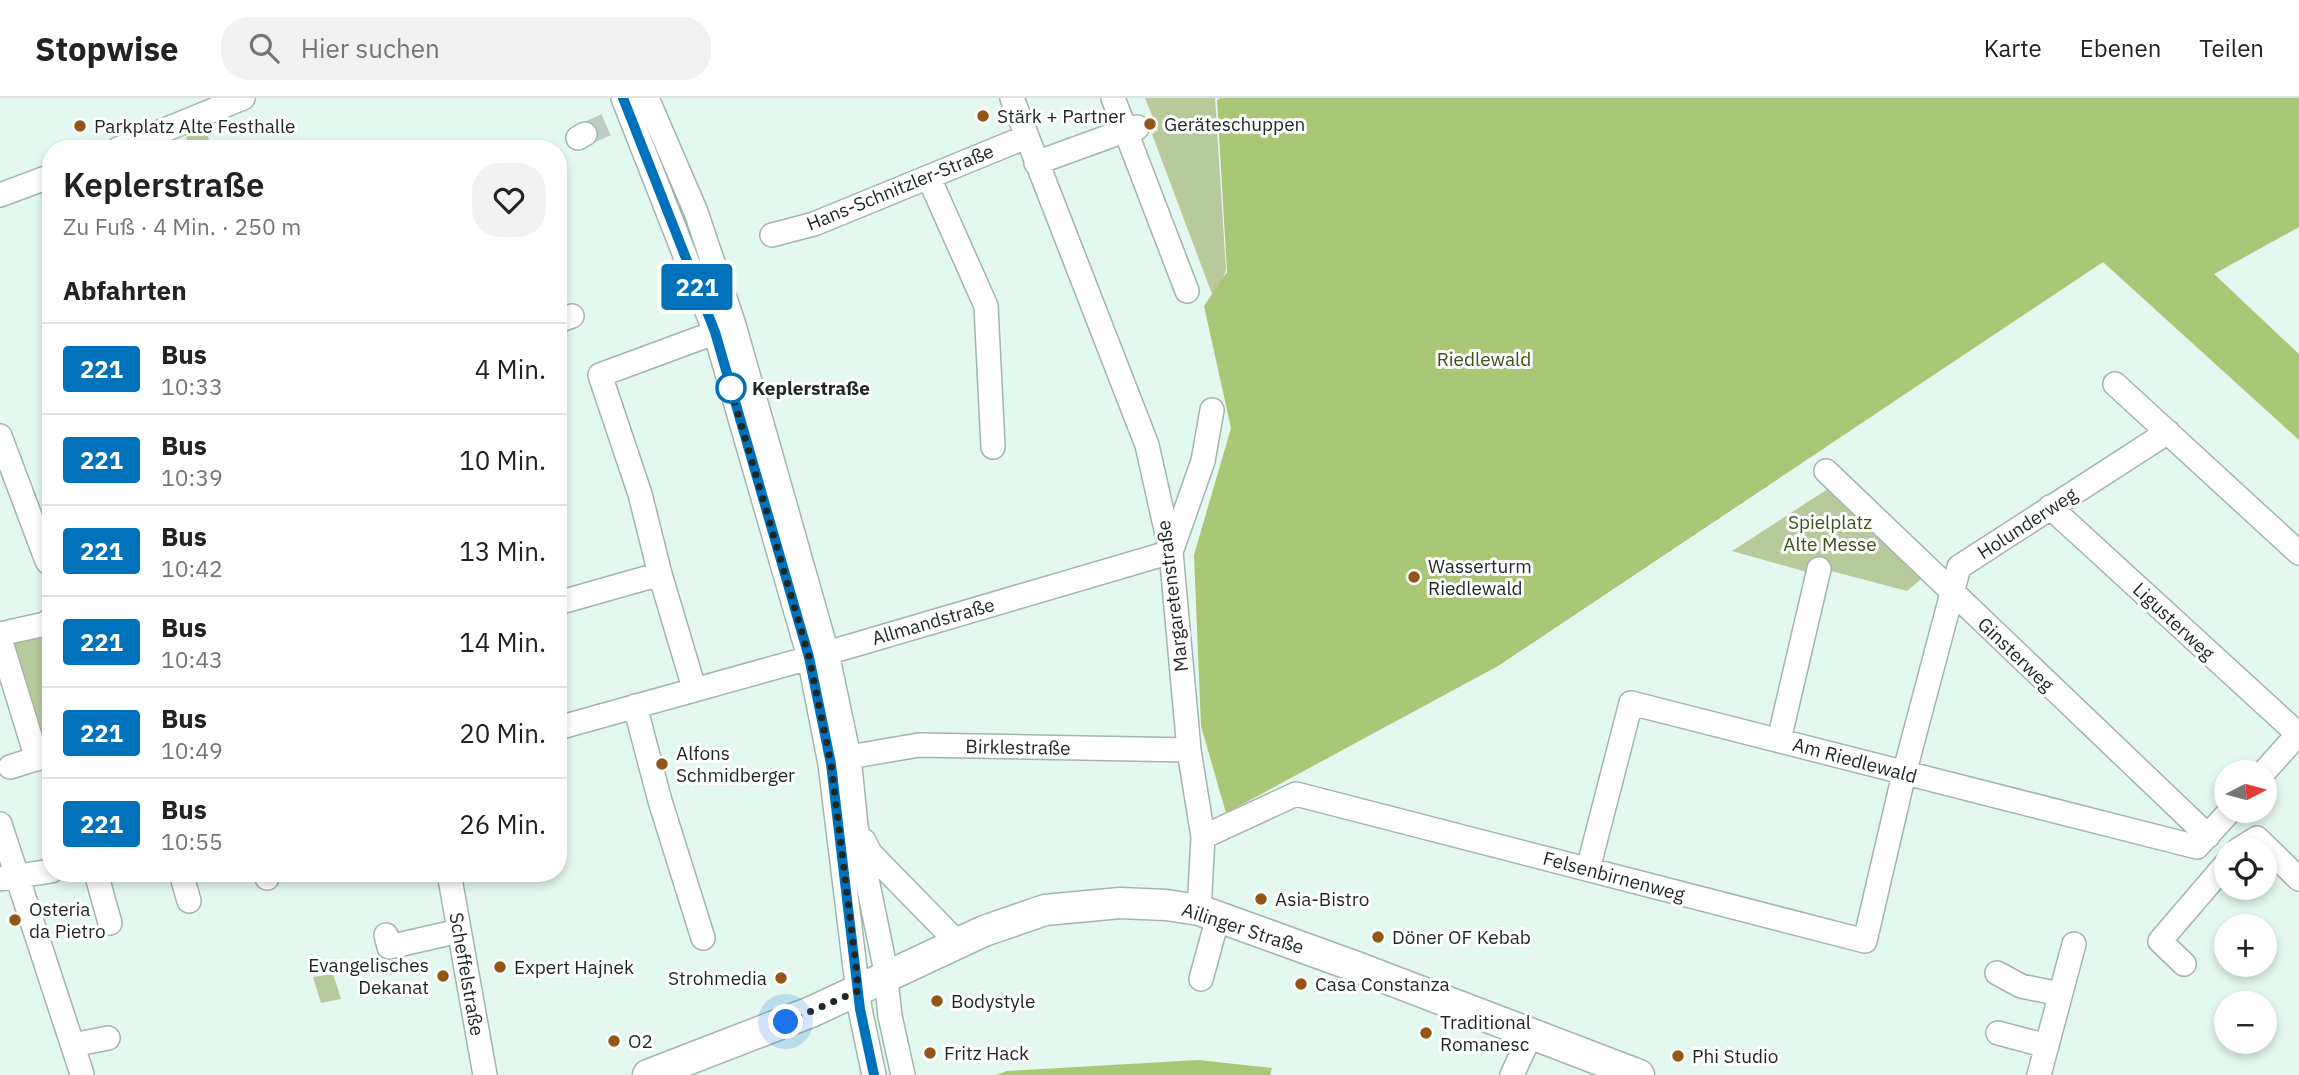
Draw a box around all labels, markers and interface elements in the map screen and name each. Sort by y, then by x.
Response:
search box [221,17,711,80]
text: Stopwise [35,27,179,70]
icon: search [245,29,283,67]
text: Hier suchen [301,31,440,65]
text: Karte [1984,32,2042,64]
text: Ebenen [2080,32,2161,64]
text: Teilen [2199,32,2264,64]
place label: Stärk + Partner [997,104,1126,128]
marker: Stärk + Partner [975,108,991,124]
place label: Geräteschuppen [1164,112,1305,136]
place label: Parkplatz Alte Festhalle [94,114,296,138]
marker: Geräteschuppen [1142,116,1158,132]
marker: Parkplatz Alte Festhalle [72,118,88,134]
street label: Hans-Schnitzler-Straße [803,138,997,236]
text: Keplerstraße [63,163,264,206]
button: heart [472,163,546,237]
text: Zu Fuß · 4 Min. · 250 m [63,211,301,241]
line badge: 221 [657,264,737,310]
text: 221 [675,271,719,303]
text: Abfahrten [63,273,187,307]
text: Bus [161,337,207,371]
park label: Riedlewald [1437,347,1531,371]
text: 4 Min. [475,352,546,386]
text: 221 [80,353,123,385]
text: 10:33 [161,371,223,401]
marker: Keplerstraße [716,373,746,403]
place label: Keplerstraße [752,376,870,400]
text: Bus [161,428,207,462]
text: 10 Min. [459,443,546,477]
text: 221 [80,444,123,476]
text: 10:39 [161,462,223,492]
street label: Holunderweg [1973,482,2081,564]
park label: Spielplatz Alte Messe [1783,510,1877,556]
text: Bus [161,519,207,553]
street label: Margaretenstraße [1151,519,1193,673]
text: 13 Min. [459,534,546,568]
text: 221 [80,535,123,567]
text: 10:42 [161,553,223,583]
place label: Wasserturm Riedlewald [1428,554,1532,600]
marker: Wasserturm Riedlewald [1406,569,1422,585]
street label: Ligusterweg [2128,577,2220,665]
street label: Allmandstraße [869,592,997,650]
text: Bus [161,610,207,644]
street label: Ginsterweg [1973,612,2059,696]
text: 14 Min. [459,625,546,659]
text: 221 [80,626,123,658]
text: 10:43 [161,644,223,674]
text: Bus [161,701,207,735]
text: 20 Min. [459,716,546,750]
text: 221 [80,717,123,749]
street label: Am Riedlewald [1790,732,1920,788]
street label: Birklestraße [965,734,1071,760]
text: 10:49 [161,735,223,765]
place label: Alfons Schmidberger [676,741,795,787]
marker: Alfons Schmidberger [654,756,670,772]
north arrow [2214,760,2277,822]
map controls [2214,760,2277,1054]
text: Bus [161,792,207,826]
text: 26 Min. [459,807,546,841]
text: 221 [80,808,123,840]
text: 10:55 [161,826,223,856]
button: locate [2214,837,2277,900]
street label: Felsenbirnenweg [1540,846,1688,906]
place label: Asia-Bistro [1275,887,1369,911]
marker: Asia-Bistro [1253,891,1269,907]
place label: Osteria da Pietro [29,897,106,943]
street label: Ailinger Straße [1179,897,1307,959]
street label: Scheffelstraße [444,910,490,1038]
marker: Osteria da Pietro [7,912,23,928]
button: + [2214,914,2277,977]
place label: Döner OF Kebab [1392,925,1531,949]
marker: Döner OF Kebab [1370,929,1386,945]
place label: Evangelisches Dekanat [308,953,429,999]
place label: Expert Hajnek [514,955,634,979]
marker: Expert Hajnek [492,959,508,975]
place label: Strohmedia [668,966,767,990]
marker: Evangelisches Dekanat [435,968,451,984]
marker: Strohmedia [773,970,789,986]
place label: Casa Constanza [1315,972,1450,996]
marker: Casa Constanza [1293,976,1309,992]
place label: Bodystyle [951,989,1035,1013]
button: − [2214,991,2277,1054]
marker: Bodystyle [929,993,945,1009]
your location [768,1004,803,1039]
place label: Traditional Romanesc [1440,1010,1531,1056]
marker: Traditional Romanesc [1418,1025,1434,1041]
place label: O2 [628,1029,653,1053]
marker: O2 [606,1033,622,1049]
place label: Fritz Hack [944,1041,1029,1065]
place label: Phi Studio [1692,1044,1778,1068]
marker: Fritz Hack [922,1045,938,1061]
marker: Phi Studio [1670,1048,1686,1064]

